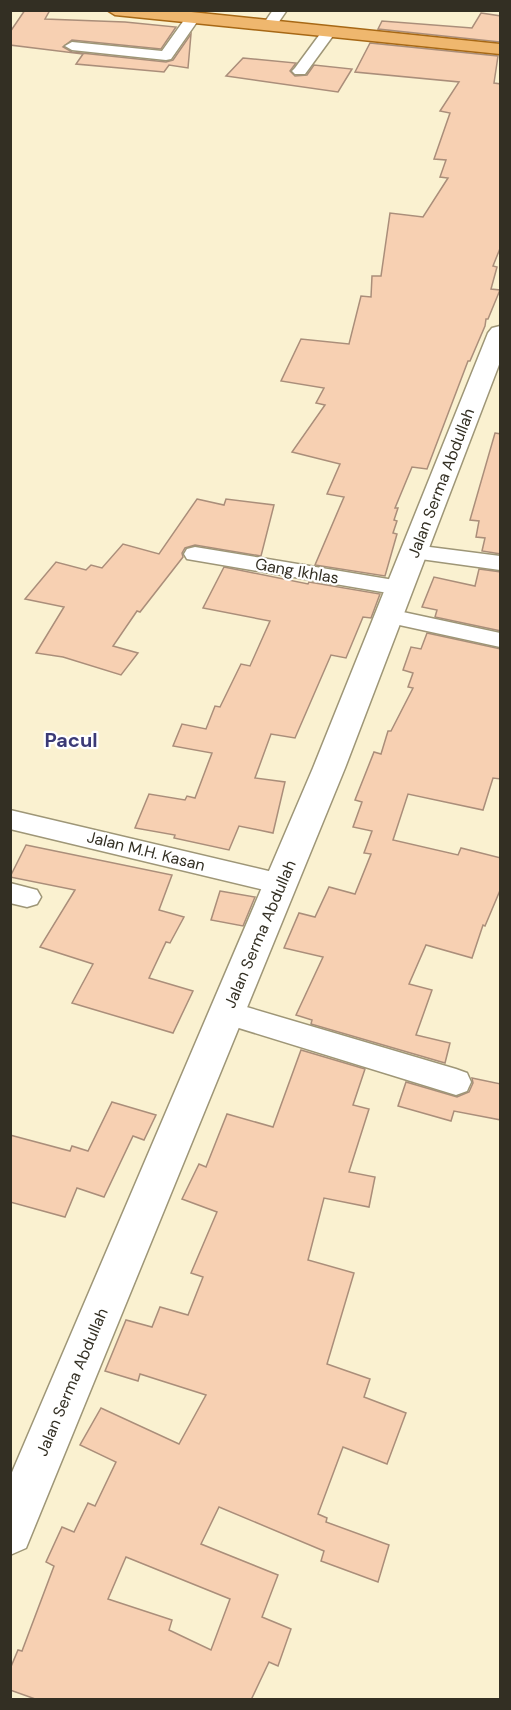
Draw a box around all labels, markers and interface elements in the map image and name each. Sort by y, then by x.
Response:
street label: Jalan Serma Abdullah [403,405,479,561]
street label: Gang Ikhlas [254,553,340,589]
district label: Pacul [44,727,98,753]
street label: Jalan M.H. Kasan [85,826,207,876]
street label: Jalan Serma Abdullah [219,857,301,1011]
street label: Jalan Serma Abdullah [31,1305,113,1459]

